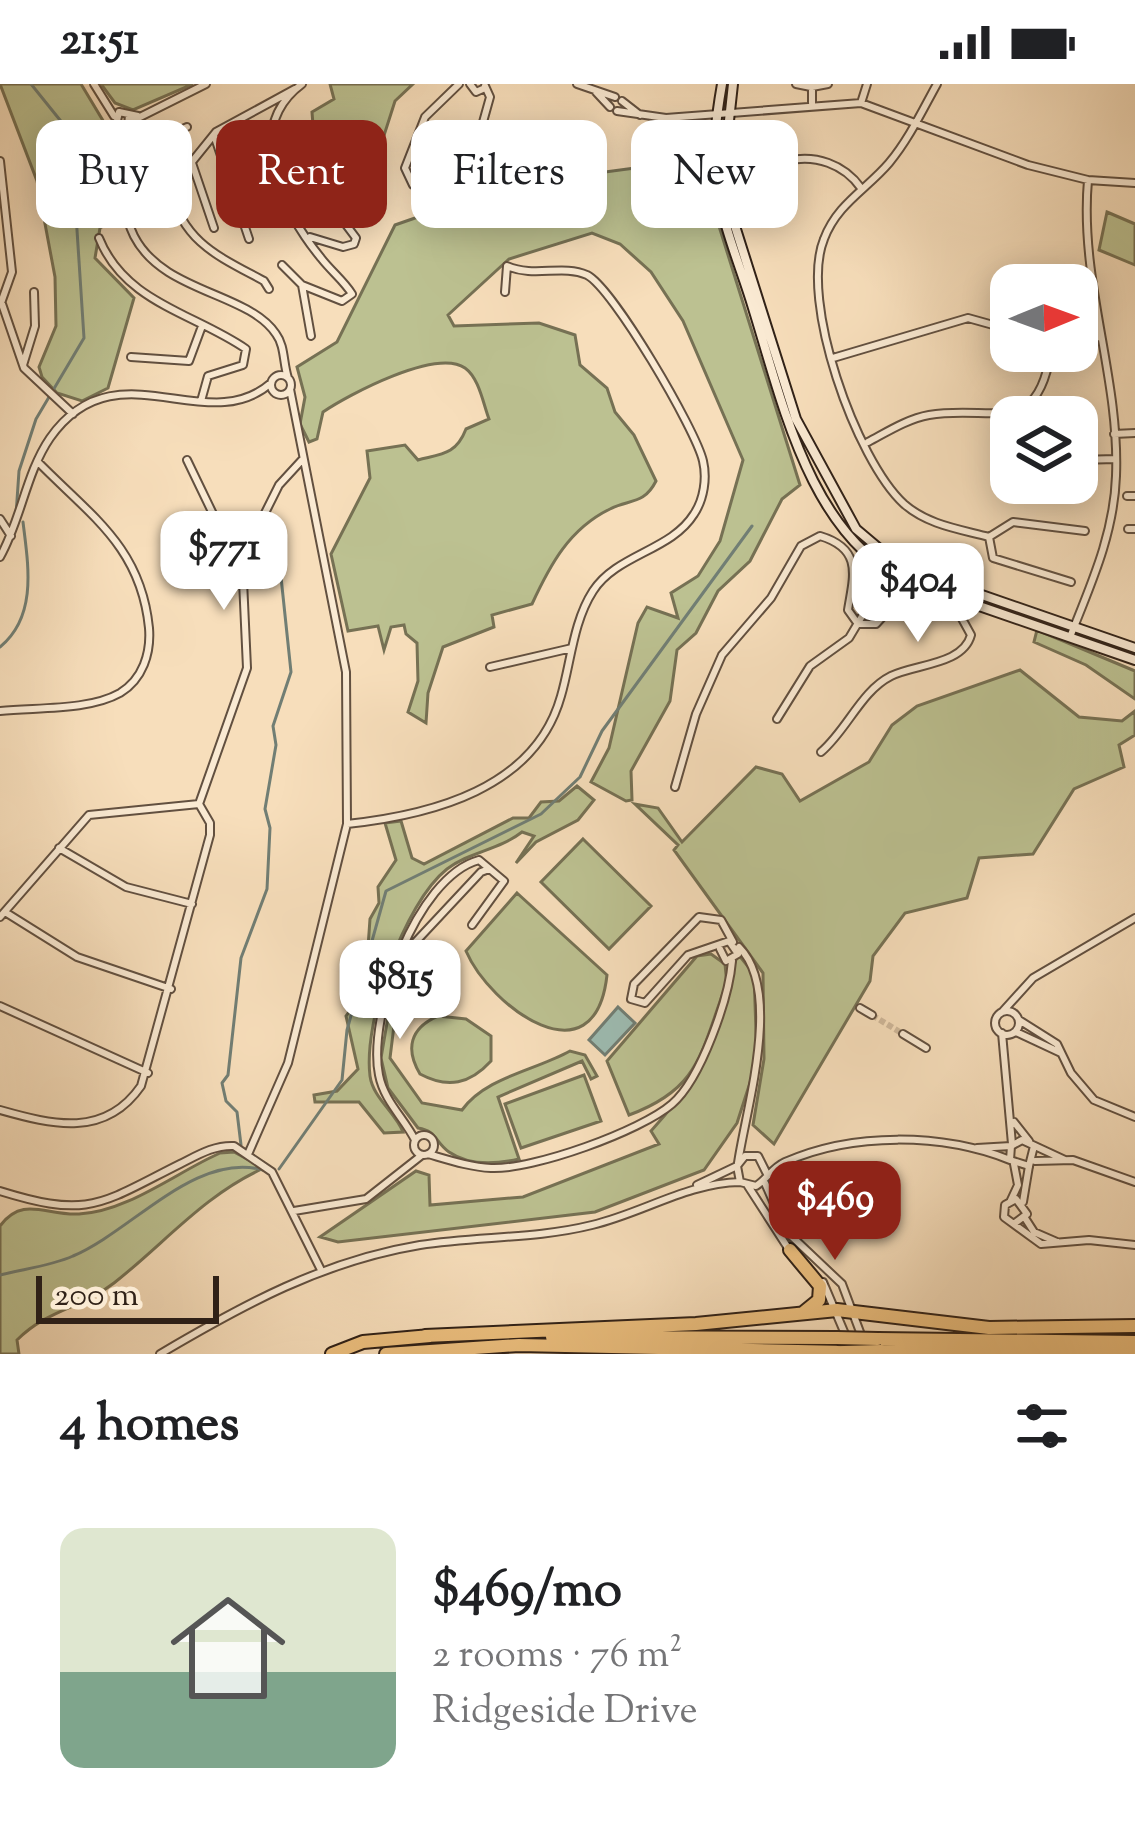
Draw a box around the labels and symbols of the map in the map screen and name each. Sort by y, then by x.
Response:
north arrow [990,264,1098,372]
pin: $771 [153,511,295,613]
pin: $404 [847,543,989,645]
pin: $815 [329,940,471,1042]
pin: $469 [764,1161,906,1263]
scale bar [36,1270,219,1323]

